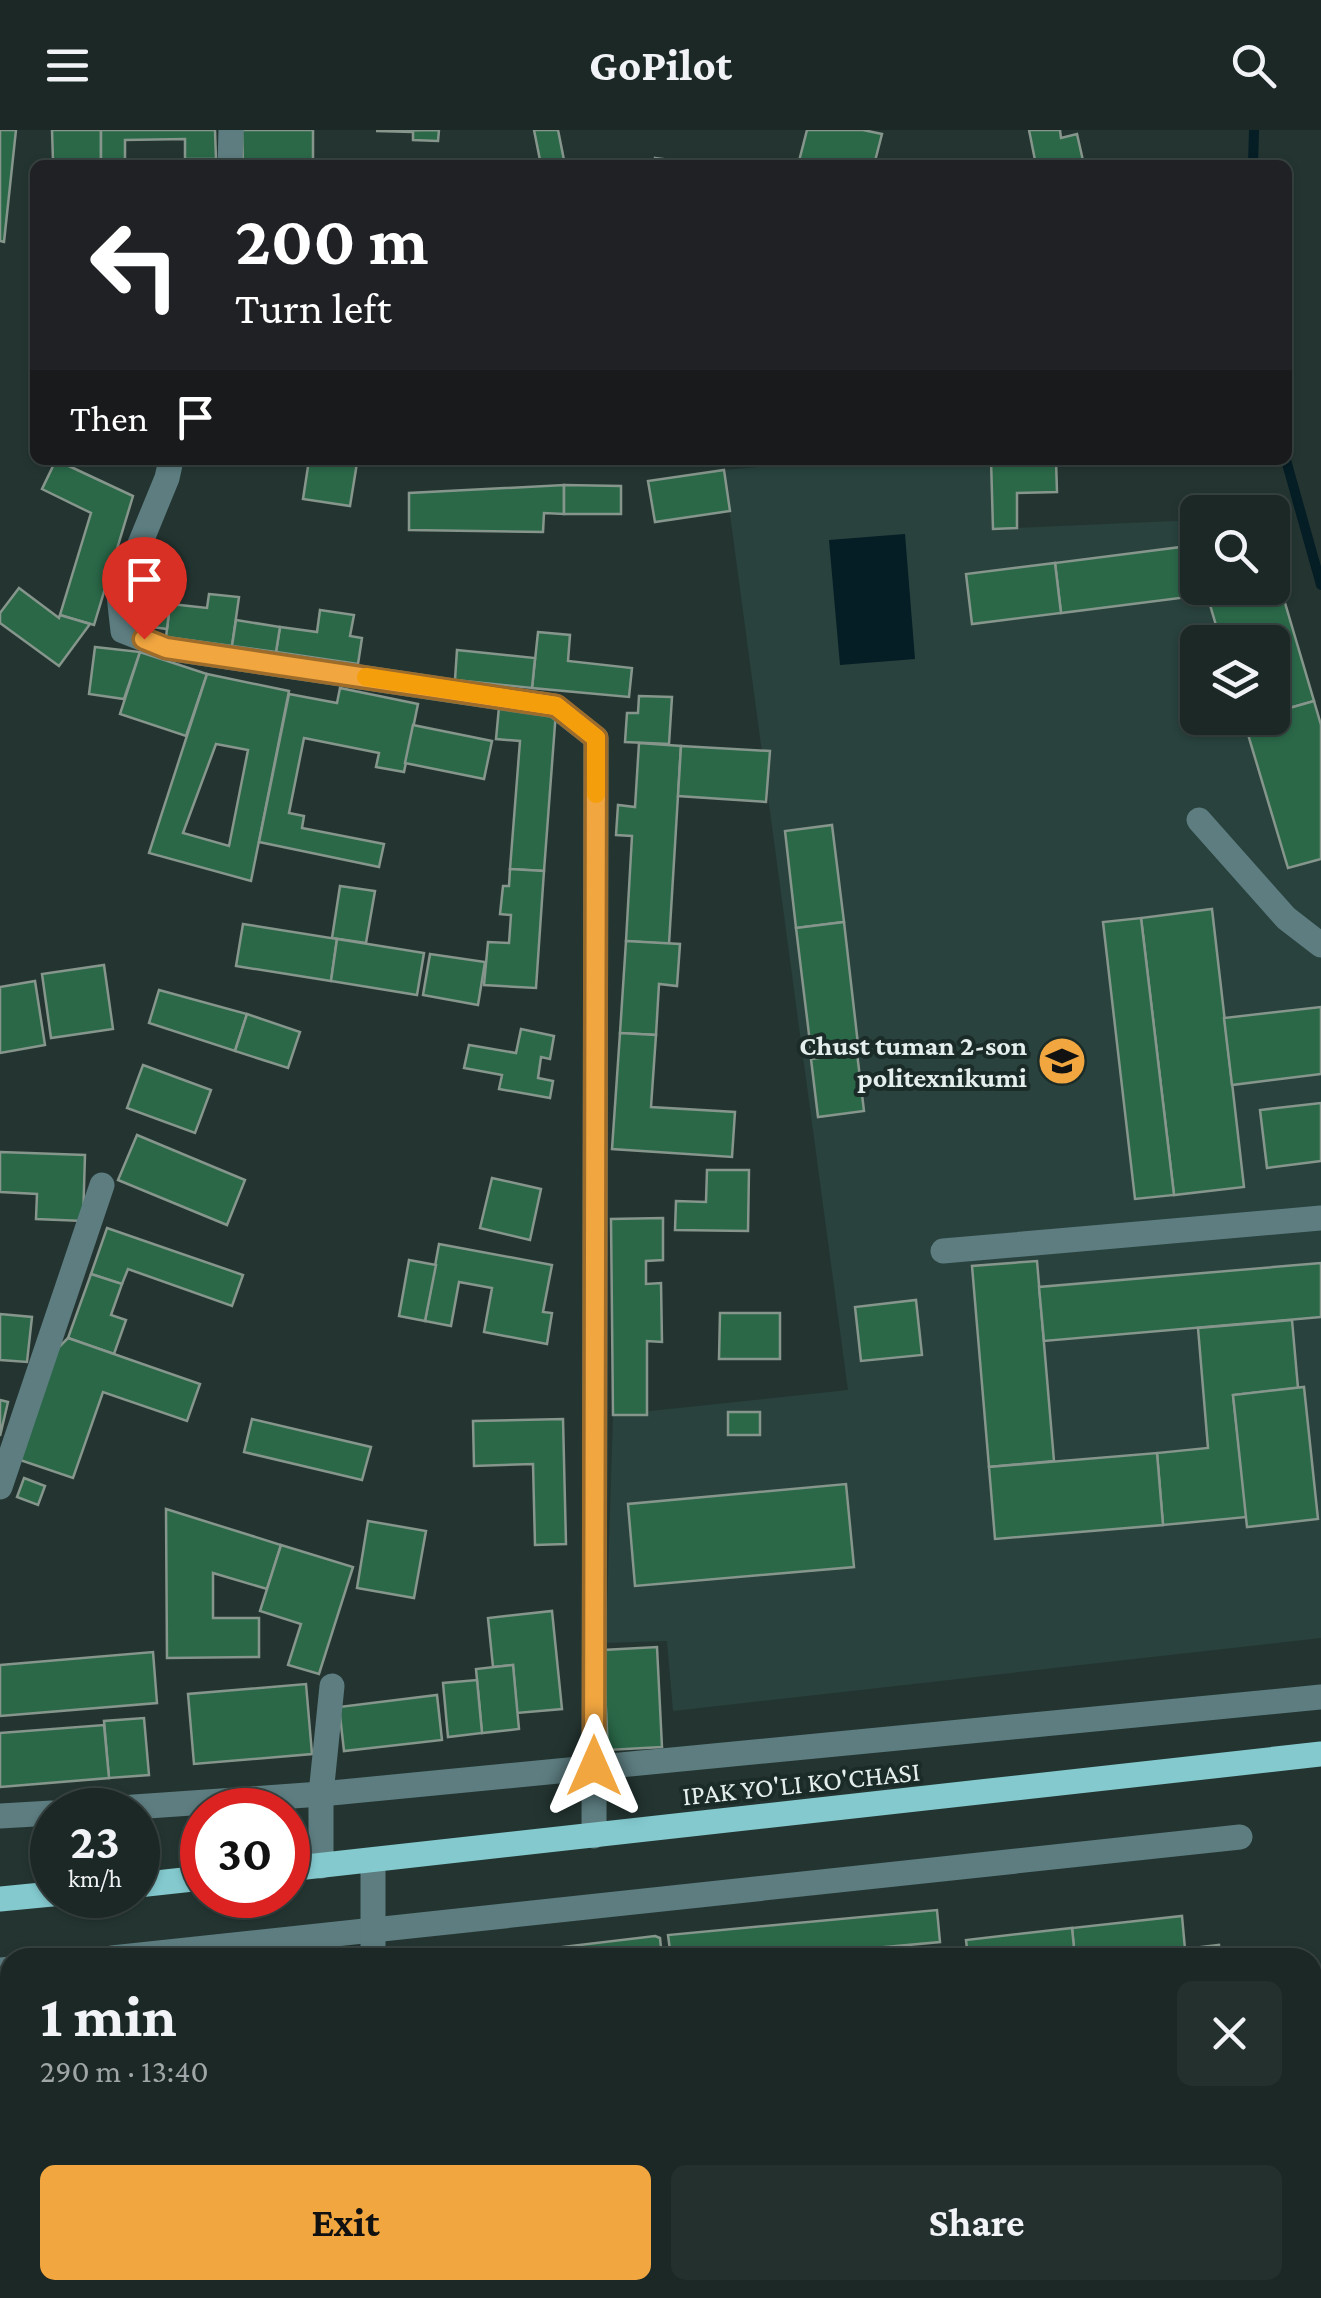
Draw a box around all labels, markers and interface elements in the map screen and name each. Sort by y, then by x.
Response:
icon: menu [40,38,95,93]
icon: search [1226,38,1281,93]
text: GoPilot [589,40,732,90]
icon: left [70,200,200,330]
text: 200 m [235,201,428,279]
text: Turn left [235,283,392,333]
icon: arrive [168,390,223,445]
text: Then [70,397,148,439]
map controls [1180,495,1290,735]
button: search [1180,495,1290,605]
pin [102,537,187,640]
icon: arrive [117,552,172,607]
button: layers [1180,625,1290,735]
place label: Chust tuman 2-son politexnikumi [799,1030,1027,1093]
school or university icon: Chust tuman 2-son politexnikumi [1036,1035,1088,1087]
position arrow [542,1714,646,1818]
street label: IPAK YO'LI KO'CHASI [681,1756,921,1811]
speed limit sign: 30 [180,1788,310,1918]
text: 23 [70,1813,120,1869]
text: km/h [68,1865,122,1892]
button: close [1177,1981,1282,2086]
text: 1 min [40,1982,177,2049]
text: 290 m · 13:40 [40,2053,209,2089]
button: Exit [40,2165,651,2280]
button: Share [671,2165,1282,2280]

